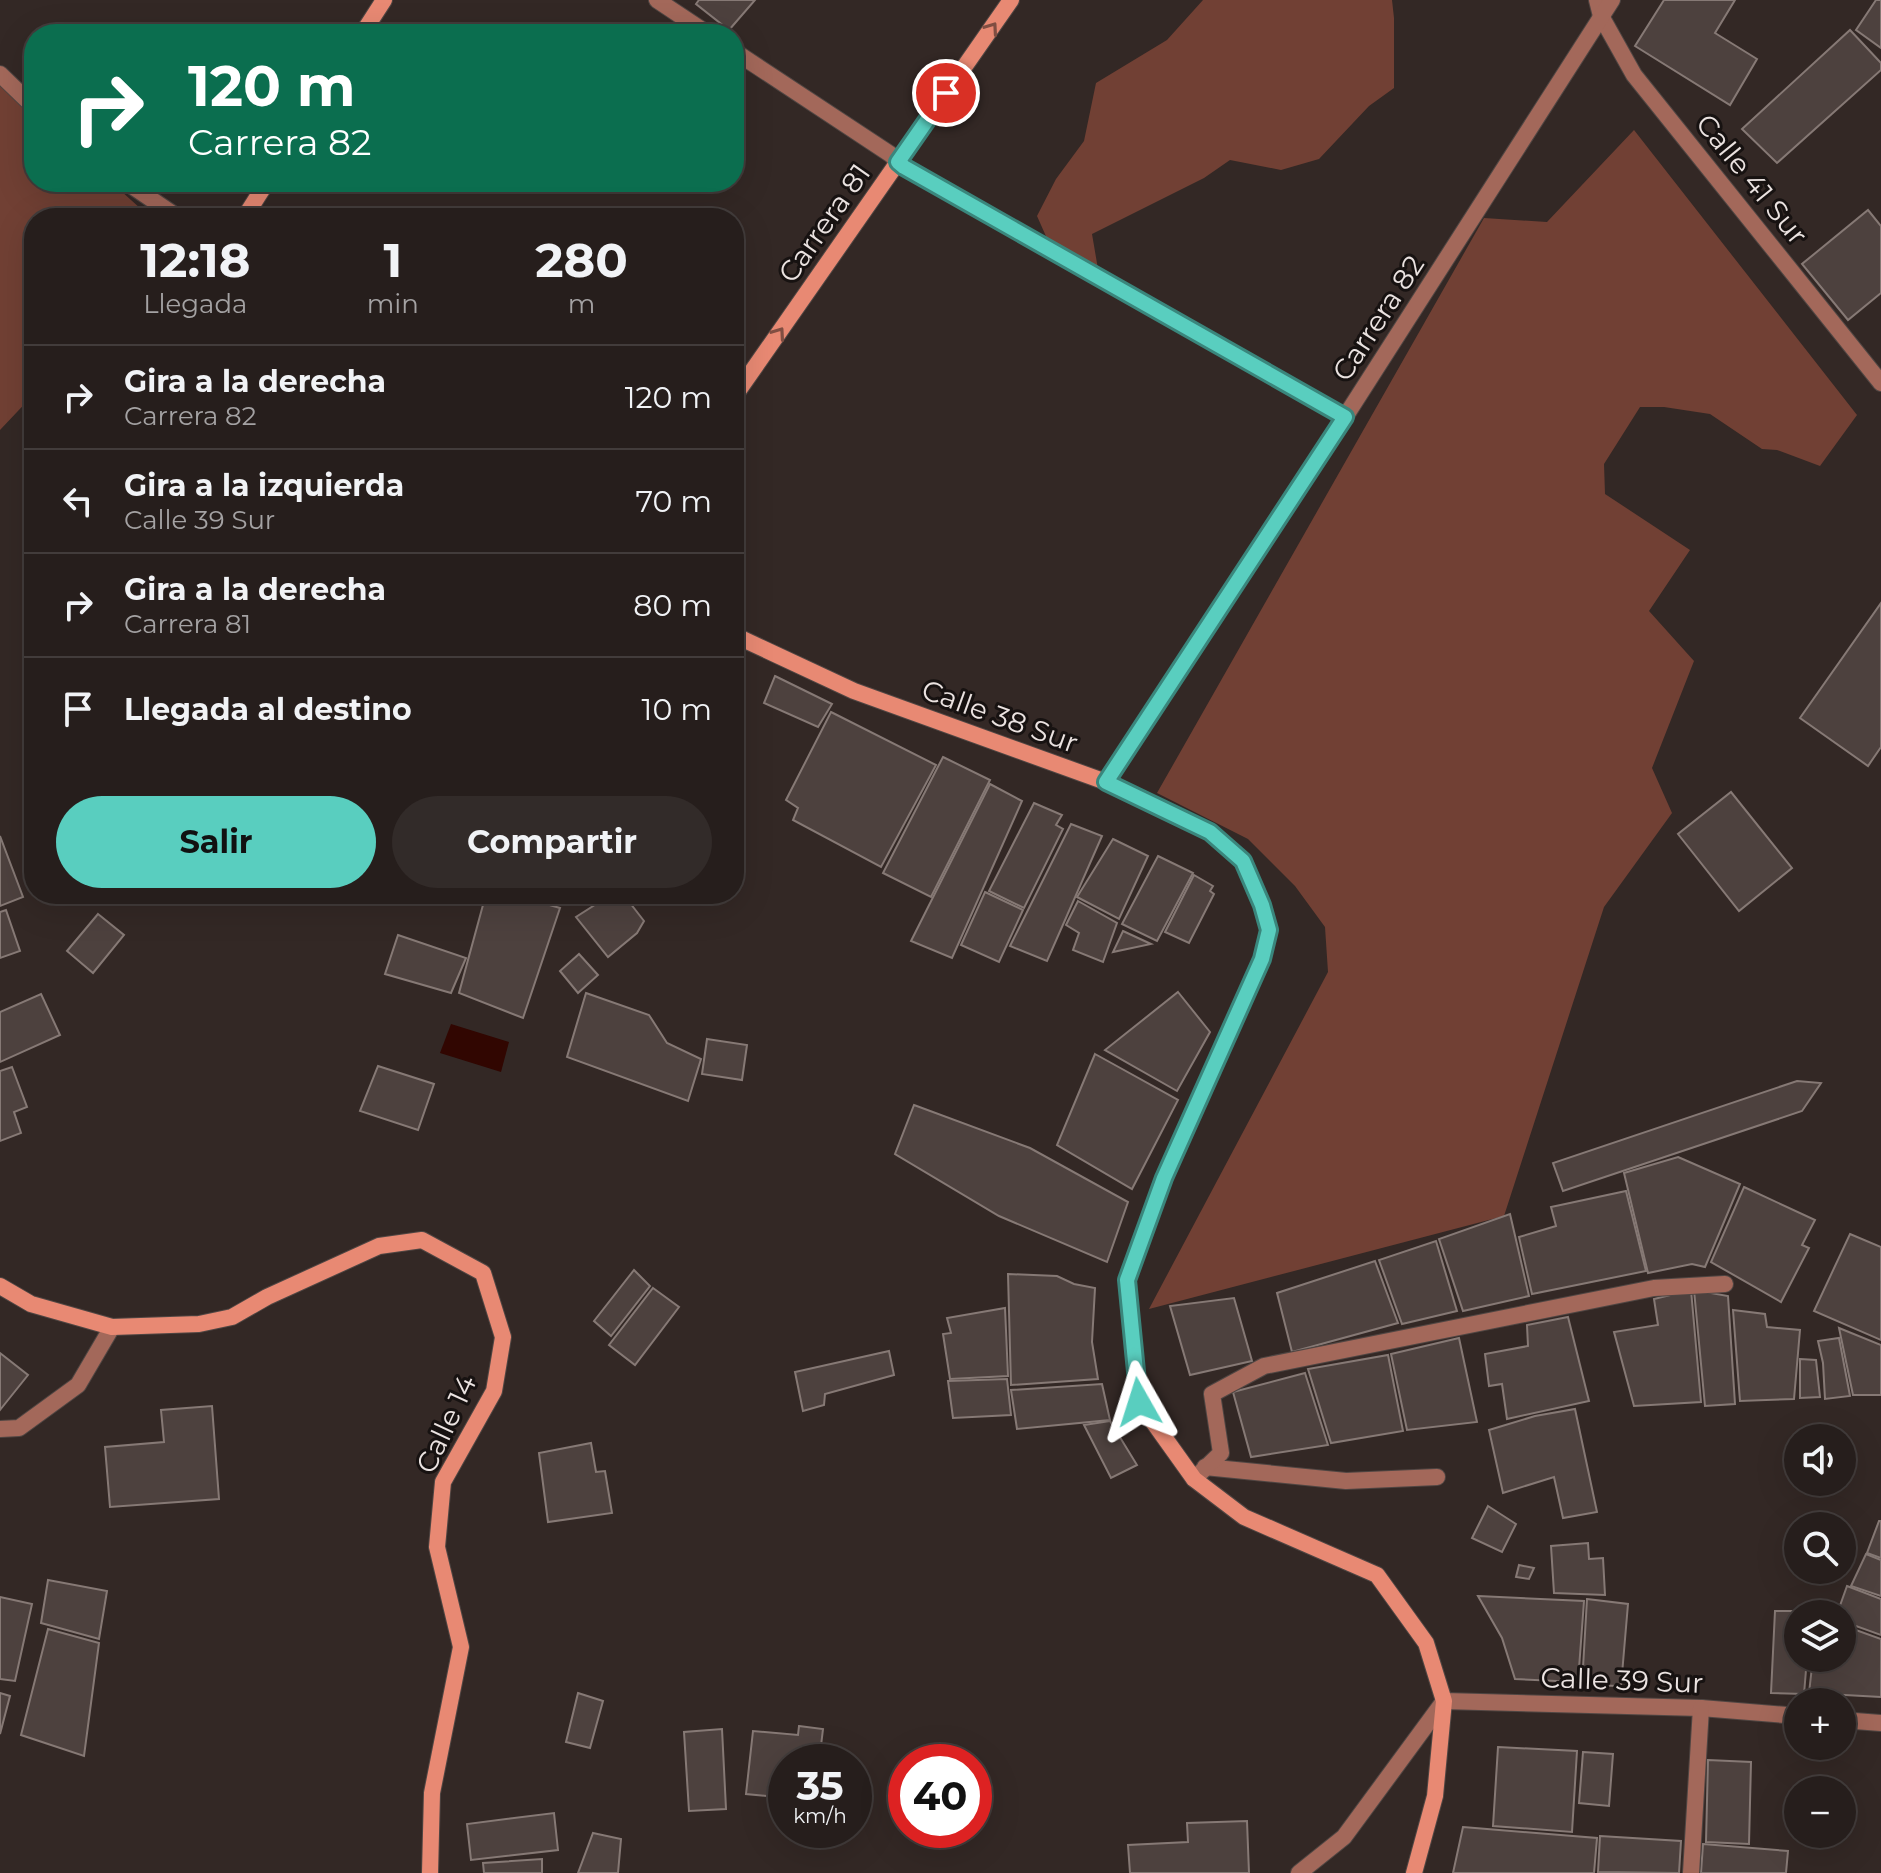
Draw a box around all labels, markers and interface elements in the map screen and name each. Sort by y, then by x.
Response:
one-way arrow [982,22,997,36]
text: 120 m [188,52,356,120]
icon: right [56,56,160,160]
pin [912,59,980,127]
icon: arrive [924,71,968,115]
street label: Calle 41 Sur [1689,107,1815,251]
text: Carrera 82 [188,120,371,164]
street label: Carrera 81 [771,157,877,289]
text: 12:18 [140,231,250,289]
text: 1 [383,231,402,289]
text: 280 [535,231,628,289]
street label: Carrera 82 [1325,249,1431,387]
text: Llegada [143,288,247,320]
text: min [367,288,419,320]
text: m [568,288,595,320]
one-way arrow [769,327,784,341]
text: Gira a la derecha [124,363,386,400]
icon: right [56,375,100,419]
text: 120 m [625,379,712,416]
text: Carrera 82 [124,400,256,432]
text: Gira a la izquierda [124,467,404,504]
icon: left [56,479,100,523]
text: 70 m [635,483,712,520]
text: Calle 39 Sur [124,504,275,536]
text: Gira a la derecha [124,571,386,608]
icon: right [56,583,100,627]
text: 80 m [633,587,712,624]
text: Carrera 81 [124,608,251,640]
street label: Calle 38 Sur [917,672,1083,760]
icon: arrive [56,687,100,731]
text: Llegada al destino [124,691,412,728]
text: 10 m [642,691,712,728]
button: Salir [56,796,376,888]
button: Compartir [392,796,712,888]
position arrow [1097,1360,1181,1444]
street label: Calle 14 [409,1369,484,1478]
map controls [1784,1424,1856,1848]
button: sound [1784,1424,1856,1496]
button: search [1784,1512,1856,1584]
button: layers [1784,1600,1856,1672]
street label: Calle 39 Sur [1540,1660,1704,1700]
button: + [1784,1688,1856,1760]
speed limit sign: 40 [888,1744,992,1848]
text: 35 [796,1761,844,1810]
button: − [1784,1776,1856,1848]
text: km/h [793,1804,847,1828]

